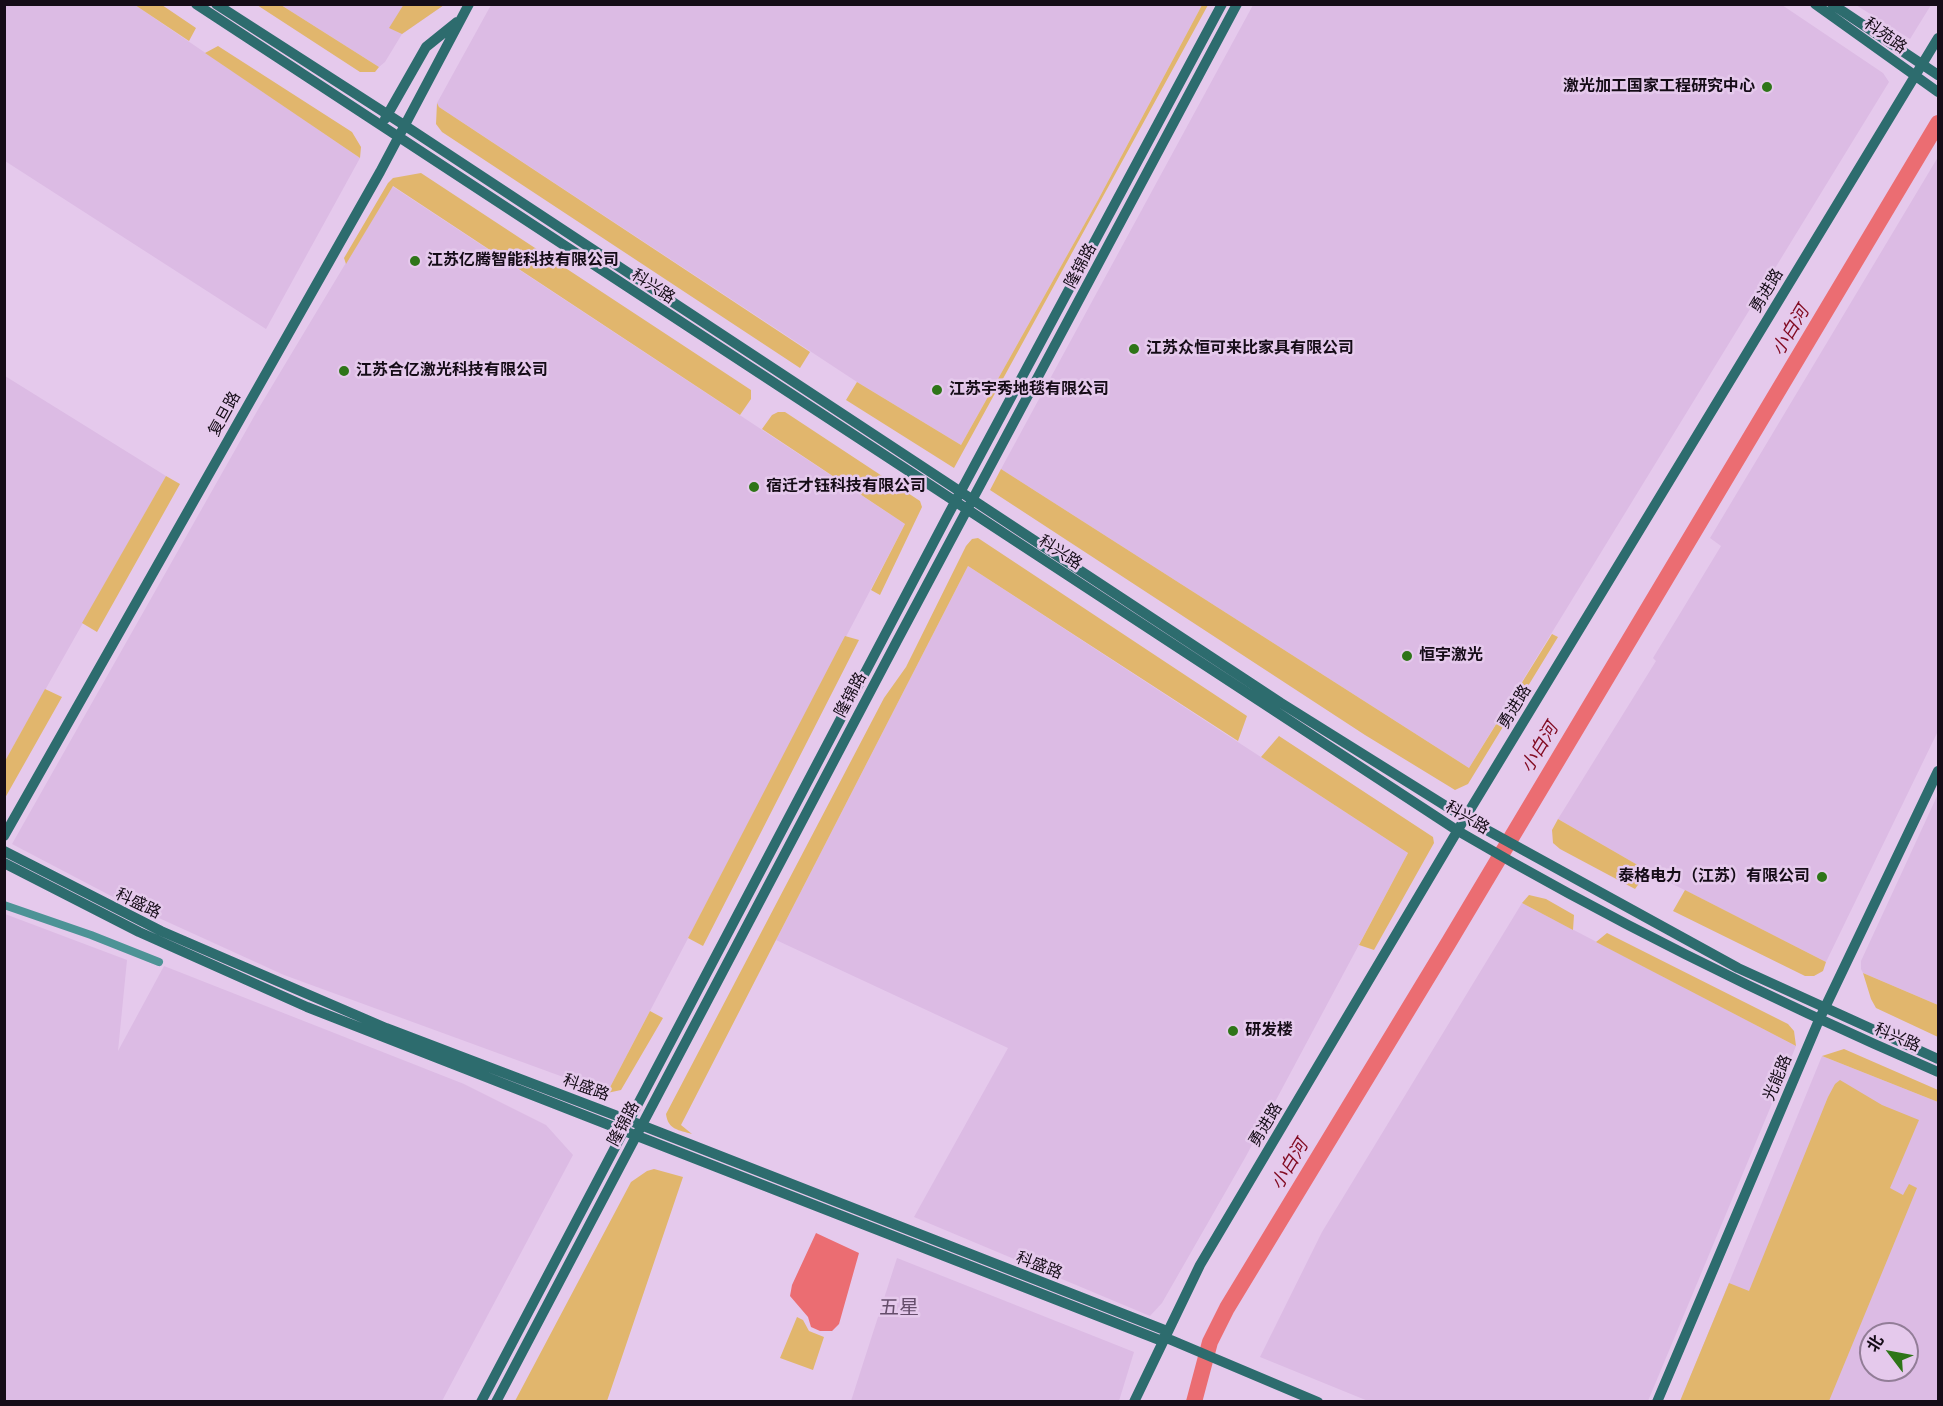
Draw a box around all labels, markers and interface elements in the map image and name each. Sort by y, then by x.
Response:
street label: 科苑路 [1860,14,1910,58]
place label: 激光加工国家工程研究中心 [1563,77,1755,97]
marker: 激光加工国家工程研究中心 [1760,80,1774,94]
street label: 隆锦路 [1061,240,1101,292]
place label: 江苏亿腾智能科技有限公司 [427,251,619,271]
marker: 江苏亿腾智能科技有限公司 [408,254,422,268]
street label: 勇进路 [1746,265,1788,317]
street label: 科兴路 [628,266,678,308]
water label: 小白河 [1768,302,1814,360]
place label: 江苏众恒可来比家具有限公司 [1146,339,1354,359]
marker: 江苏众恒可来比家具有限公司 [1127,342,1141,356]
place label: 江苏合亿激光科技有限公司 [356,361,548,381]
marker: 江苏合亿激光科技有限公司 [337,364,351,378]
place label: 江苏宇秀地毯有限公司 [949,380,1109,400]
marker: 江苏宇秀地毯有限公司 [930,383,944,397]
street label: 复旦路 [205,388,245,440]
place label: 宿迁才钰科技有限公司 [766,477,926,497]
marker: 宿迁才钰科技有限公司 [747,480,761,494]
street label: 科兴路 [1035,532,1085,574]
place label: 恒宇激光 [1419,646,1483,666]
marker: 恒宇激光 [1400,649,1414,663]
street label: 隆锦路 [831,669,871,721]
street label: 勇进路 [1494,681,1536,733]
water label: 小白河 [1517,719,1563,777]
street label: 科兴路 [1441,797,1493,839]
place label: 泰格电力（江苏）有限公司 [1618,867,1810,887]
marker: 泰格电力（江苏）有限公司 [1815,870,1829,884]
street label: 科盛路 [112,885,164,923]
street label: 科兴路 [1871,1020,1923,1056]
place label: 研发楼 [1245,1021,1293,1041]
marker: 研发楼 [1226,1024,1240,1038]
street label: 光能路 [1760,1052,1796,1104]
street label: 科盛路 [560,1071,612,1105]
street label: 隆锦路 [604,1098,644,1150]
street label: 勇进路 [1245,1099,1287,1151]
water label: 小白河 [1267,1136,1313,1194]
street label: 科盛路 [1013,1248,1065,1284]
district label: 五星 [879,1296,919,1320]
north arrow [1859,1322,1919,1382]
text: 北 [1864,1332,1886,1355]

